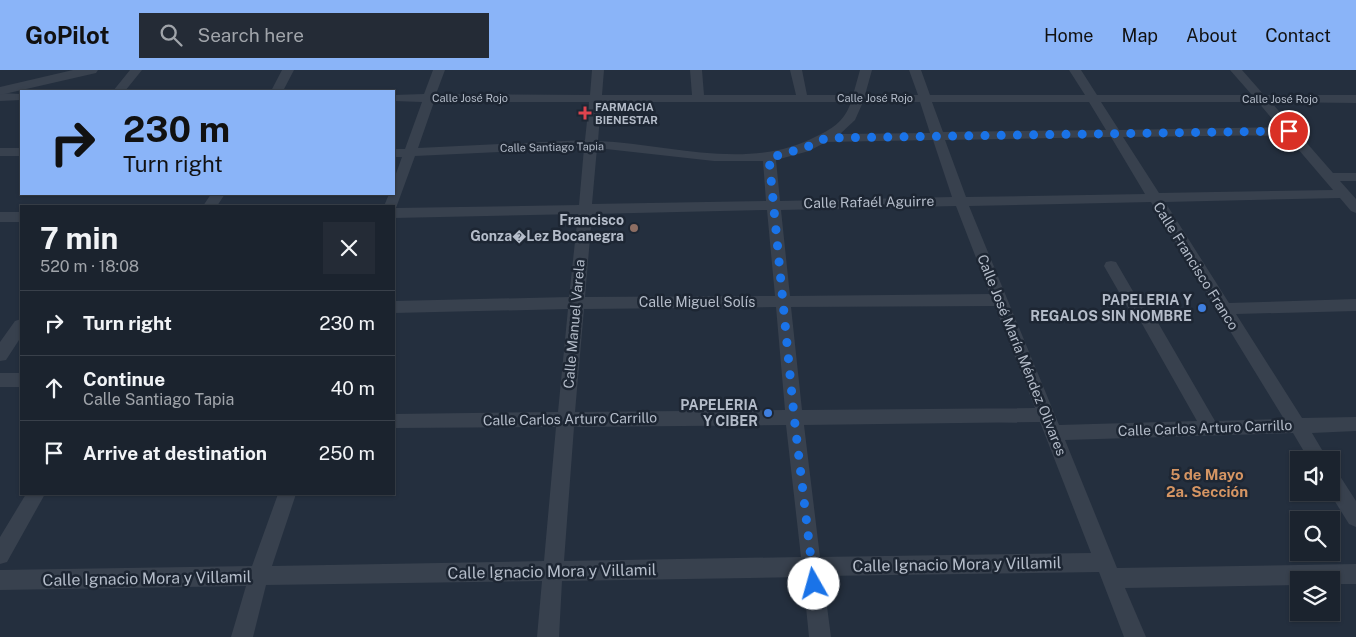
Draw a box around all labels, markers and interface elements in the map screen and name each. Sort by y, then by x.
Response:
search box [139,13,489,58]
text: GoPilot [25,21,109,49]
icon: search [157,21,185,49]
text: Search here [197,24,304,46]
text: Home [1044,25,1094,46]
text: Map [1122,25,1158,46]
text: About [1186,25,1237,46]
text: Contact [1265,25,1331,46]
street label: Calle José Rojo [432,92,508,104]
street label: Calle José Rojo [837,92,913,104]
street label: Calle José Rojo [1242,93,1318,105]
place label: FARMACIA BIENESTAR [595,101,658,126]
marker: FARMACIA BIENESTAR [579,107,591,119]
text: 230 m [123,109,230,150]
icon: right [40,110,105,175]
pin [1268,110,1310,152]
icon: arrive [1275,117,1303,145]
street label: Calle Santiago Tapia [500,140,604,154]
text: Turn right [123,151,223,177]
street label: Calle Rafaél Aguirre [803,193,935,211]
street label: Calle Francisco Franco [1150,199,1242,333]
place label: Francisco Gonza�Lez Bocanegra [470,212,624,244]
text: 7 min [40,220,118,256]
button: close [323,222,375,274]
marker: Francisco Gonza�Lez Bocanegra [628,222,640,234]
street label: Calle José María Méndez Olivares [974,252,1070,458]
text: 520 m · 18:08 [40,257,139,276]
street label: Calle Manuel Varela [560,259,588,389]
place label: PAPELERIA Y REGALOS SIN NOMBRE [1030,292,1193,324]
street label: Calle Miguel Solís [639,294,755,310]
marker: PAPELERIA Y REGALOS SIN NOMBRE [1196,302,1208,314]
icon: right [40,309,68,337]
text: Turn right [83,312,172,334]
text: 230 m [319,312,375,334]
text: Continue [83,368,165,390]
icon: ahead [40,374,68,402]
text: 40 m [330,377,375,399]
text: Calle Santiago Tapia [83,390,234,409]
place label: PAPELERIA Y CIBER [680,397,758,429]
marker: PAPELERIA Y CIBER [762,407,774,419]
street label: Calle Carlos Arturo Carrillo [483,409,657,429]
street label: Calle Carlos Arturo Carrillo [1118,417,1293,439]
icon: arrive [40,439,68,467]
text: Arrive at destination [83,442,267,464]
text: 250 m [319,442,375,464]
map controls [1290,451,1340,621]
button: sound [1290,451,1340,501]
district label: 5 de Mayo 2a. Sección [1166,466,1248,500]
button: search [1290,511,1340,561]
street label: Calle Ignacio Mora y Villamil [852,553,1062,576]
position arrow [787,557,839,609]
street label: Calle Ignacio Mora y Villamil [447,560,657,583]
street label: Calle Ignacio Mora y Villamil [42,567,252,590]
button: layers [1290,571,1340,621]

